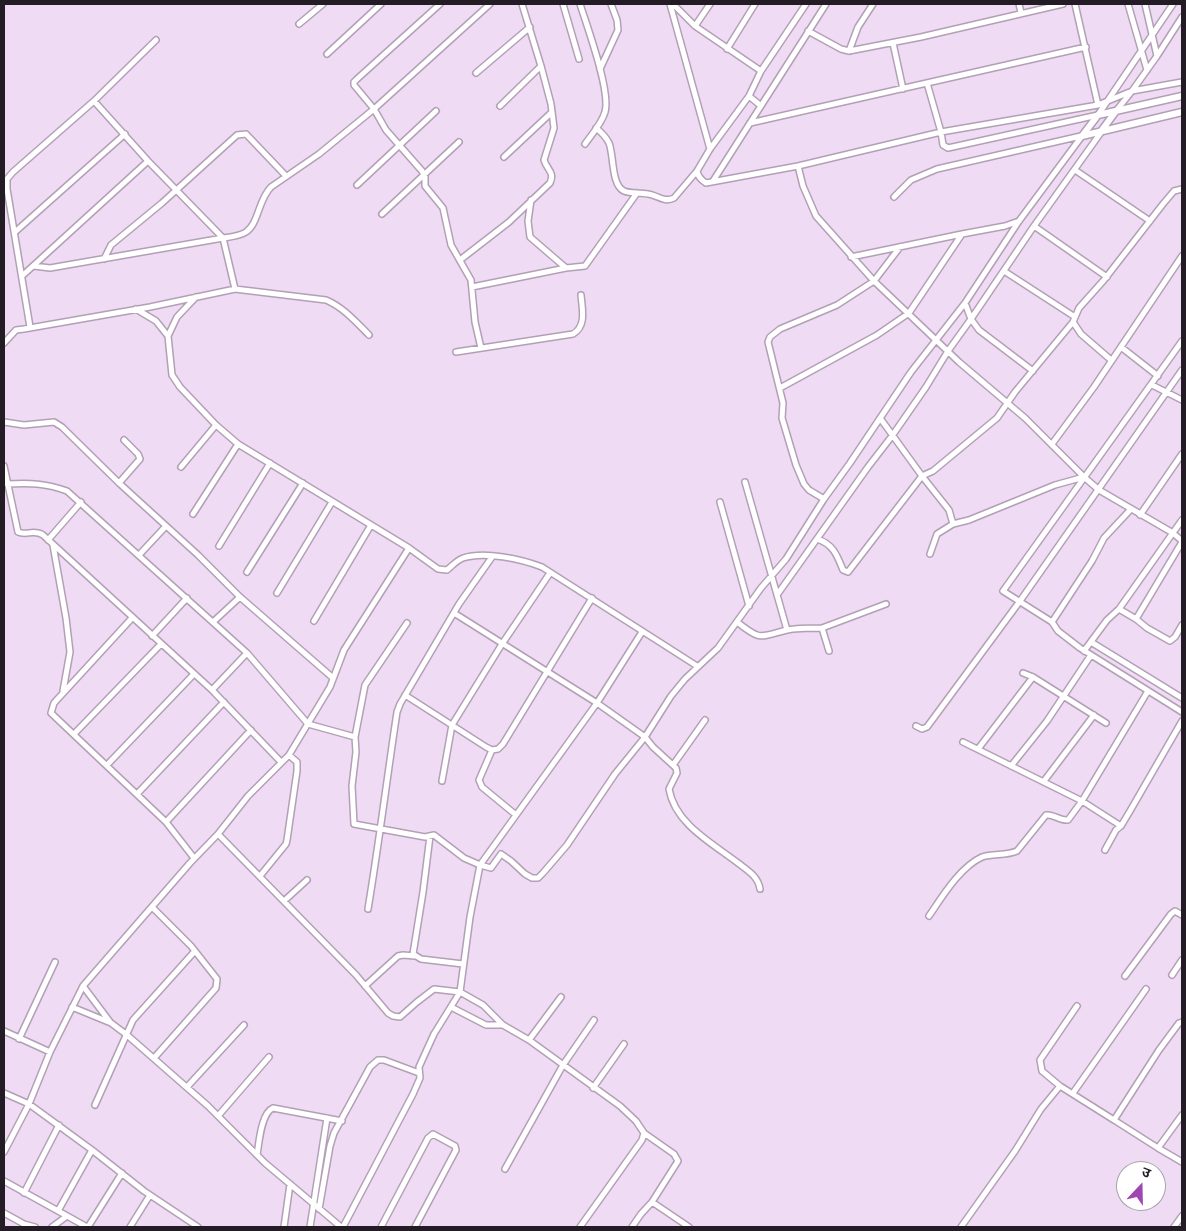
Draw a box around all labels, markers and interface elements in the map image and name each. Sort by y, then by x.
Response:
north arrow [1116,1161,1166,1211]
text: उ [1140,1164,1153,1181]

